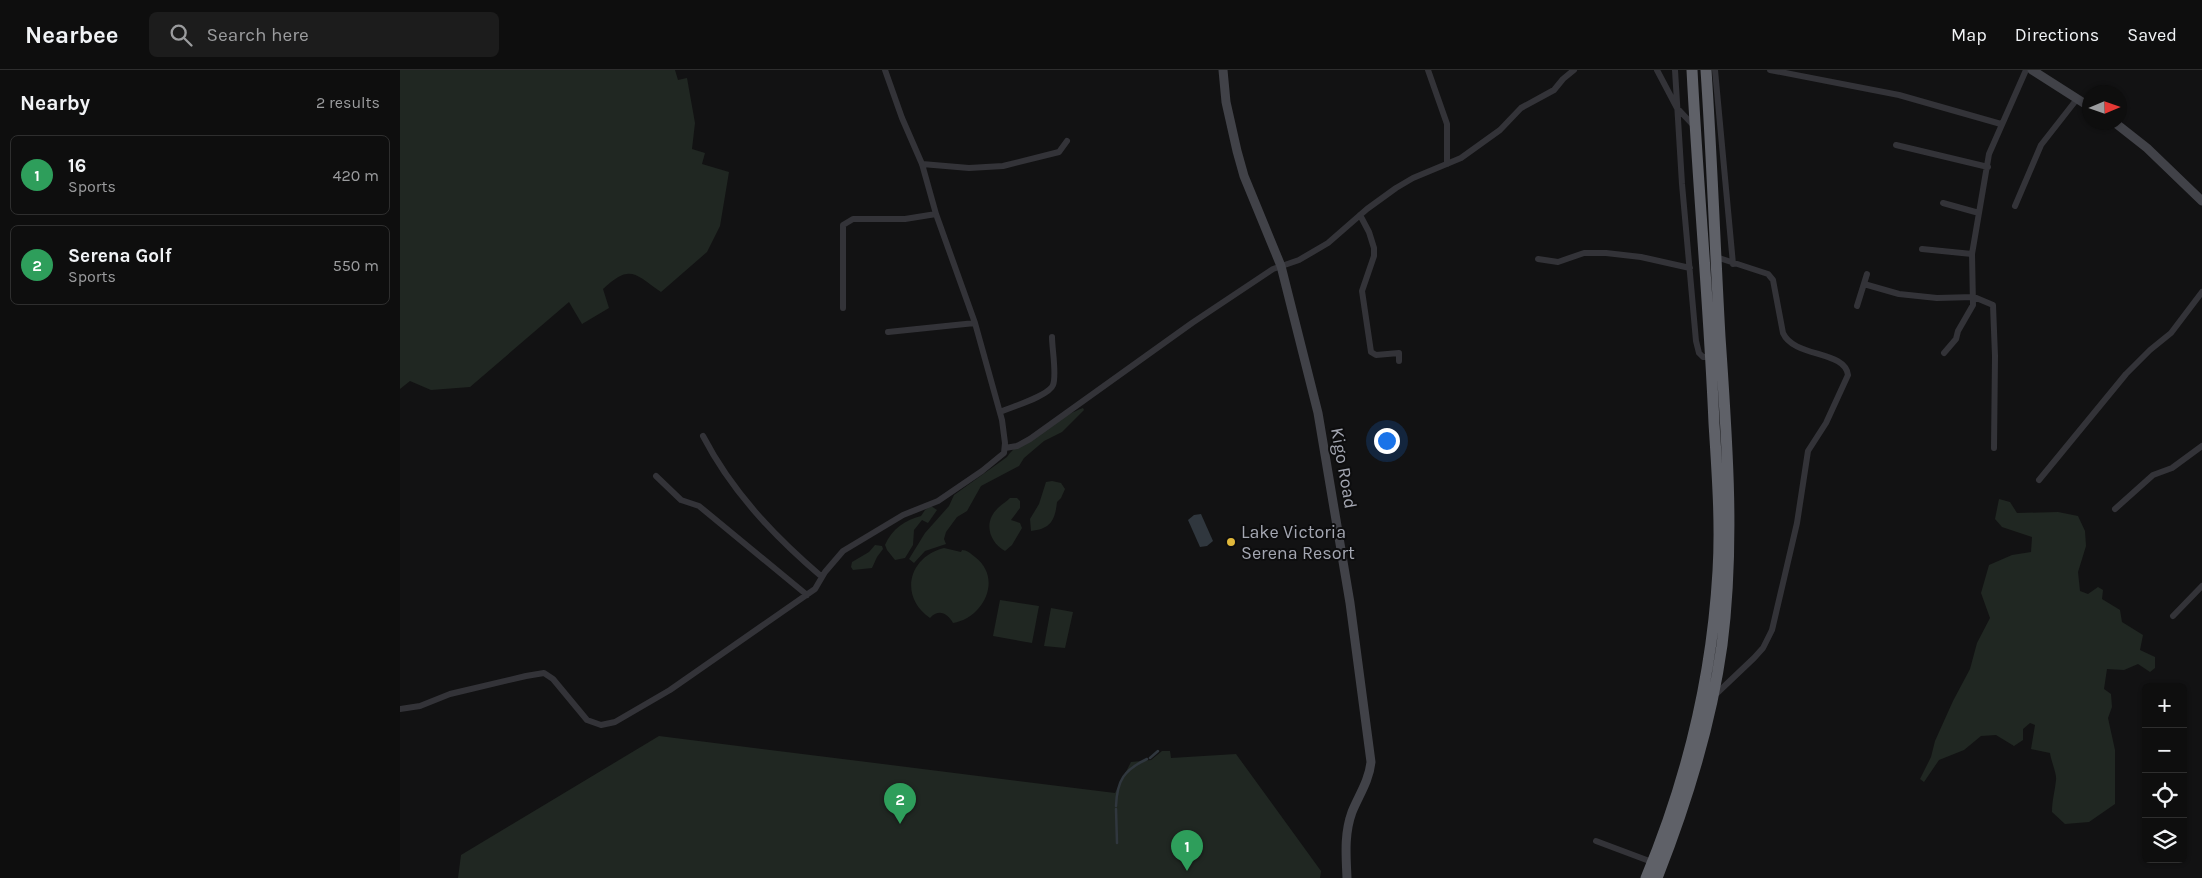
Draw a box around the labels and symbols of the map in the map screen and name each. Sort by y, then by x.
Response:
north arrow [2082,85,2127,130]
street label: Kigo Road [1326,426,1362,510]
your location [1374,428,1400,454]
place label: Lake Victoria Serena Resort [1241,521,1355,564]
marker: Lake Victoria Serena Resort [1225,536,1237,548]
pin: 2 [884,783,916,824]
pin: 1 [1171,830,1203,871]

